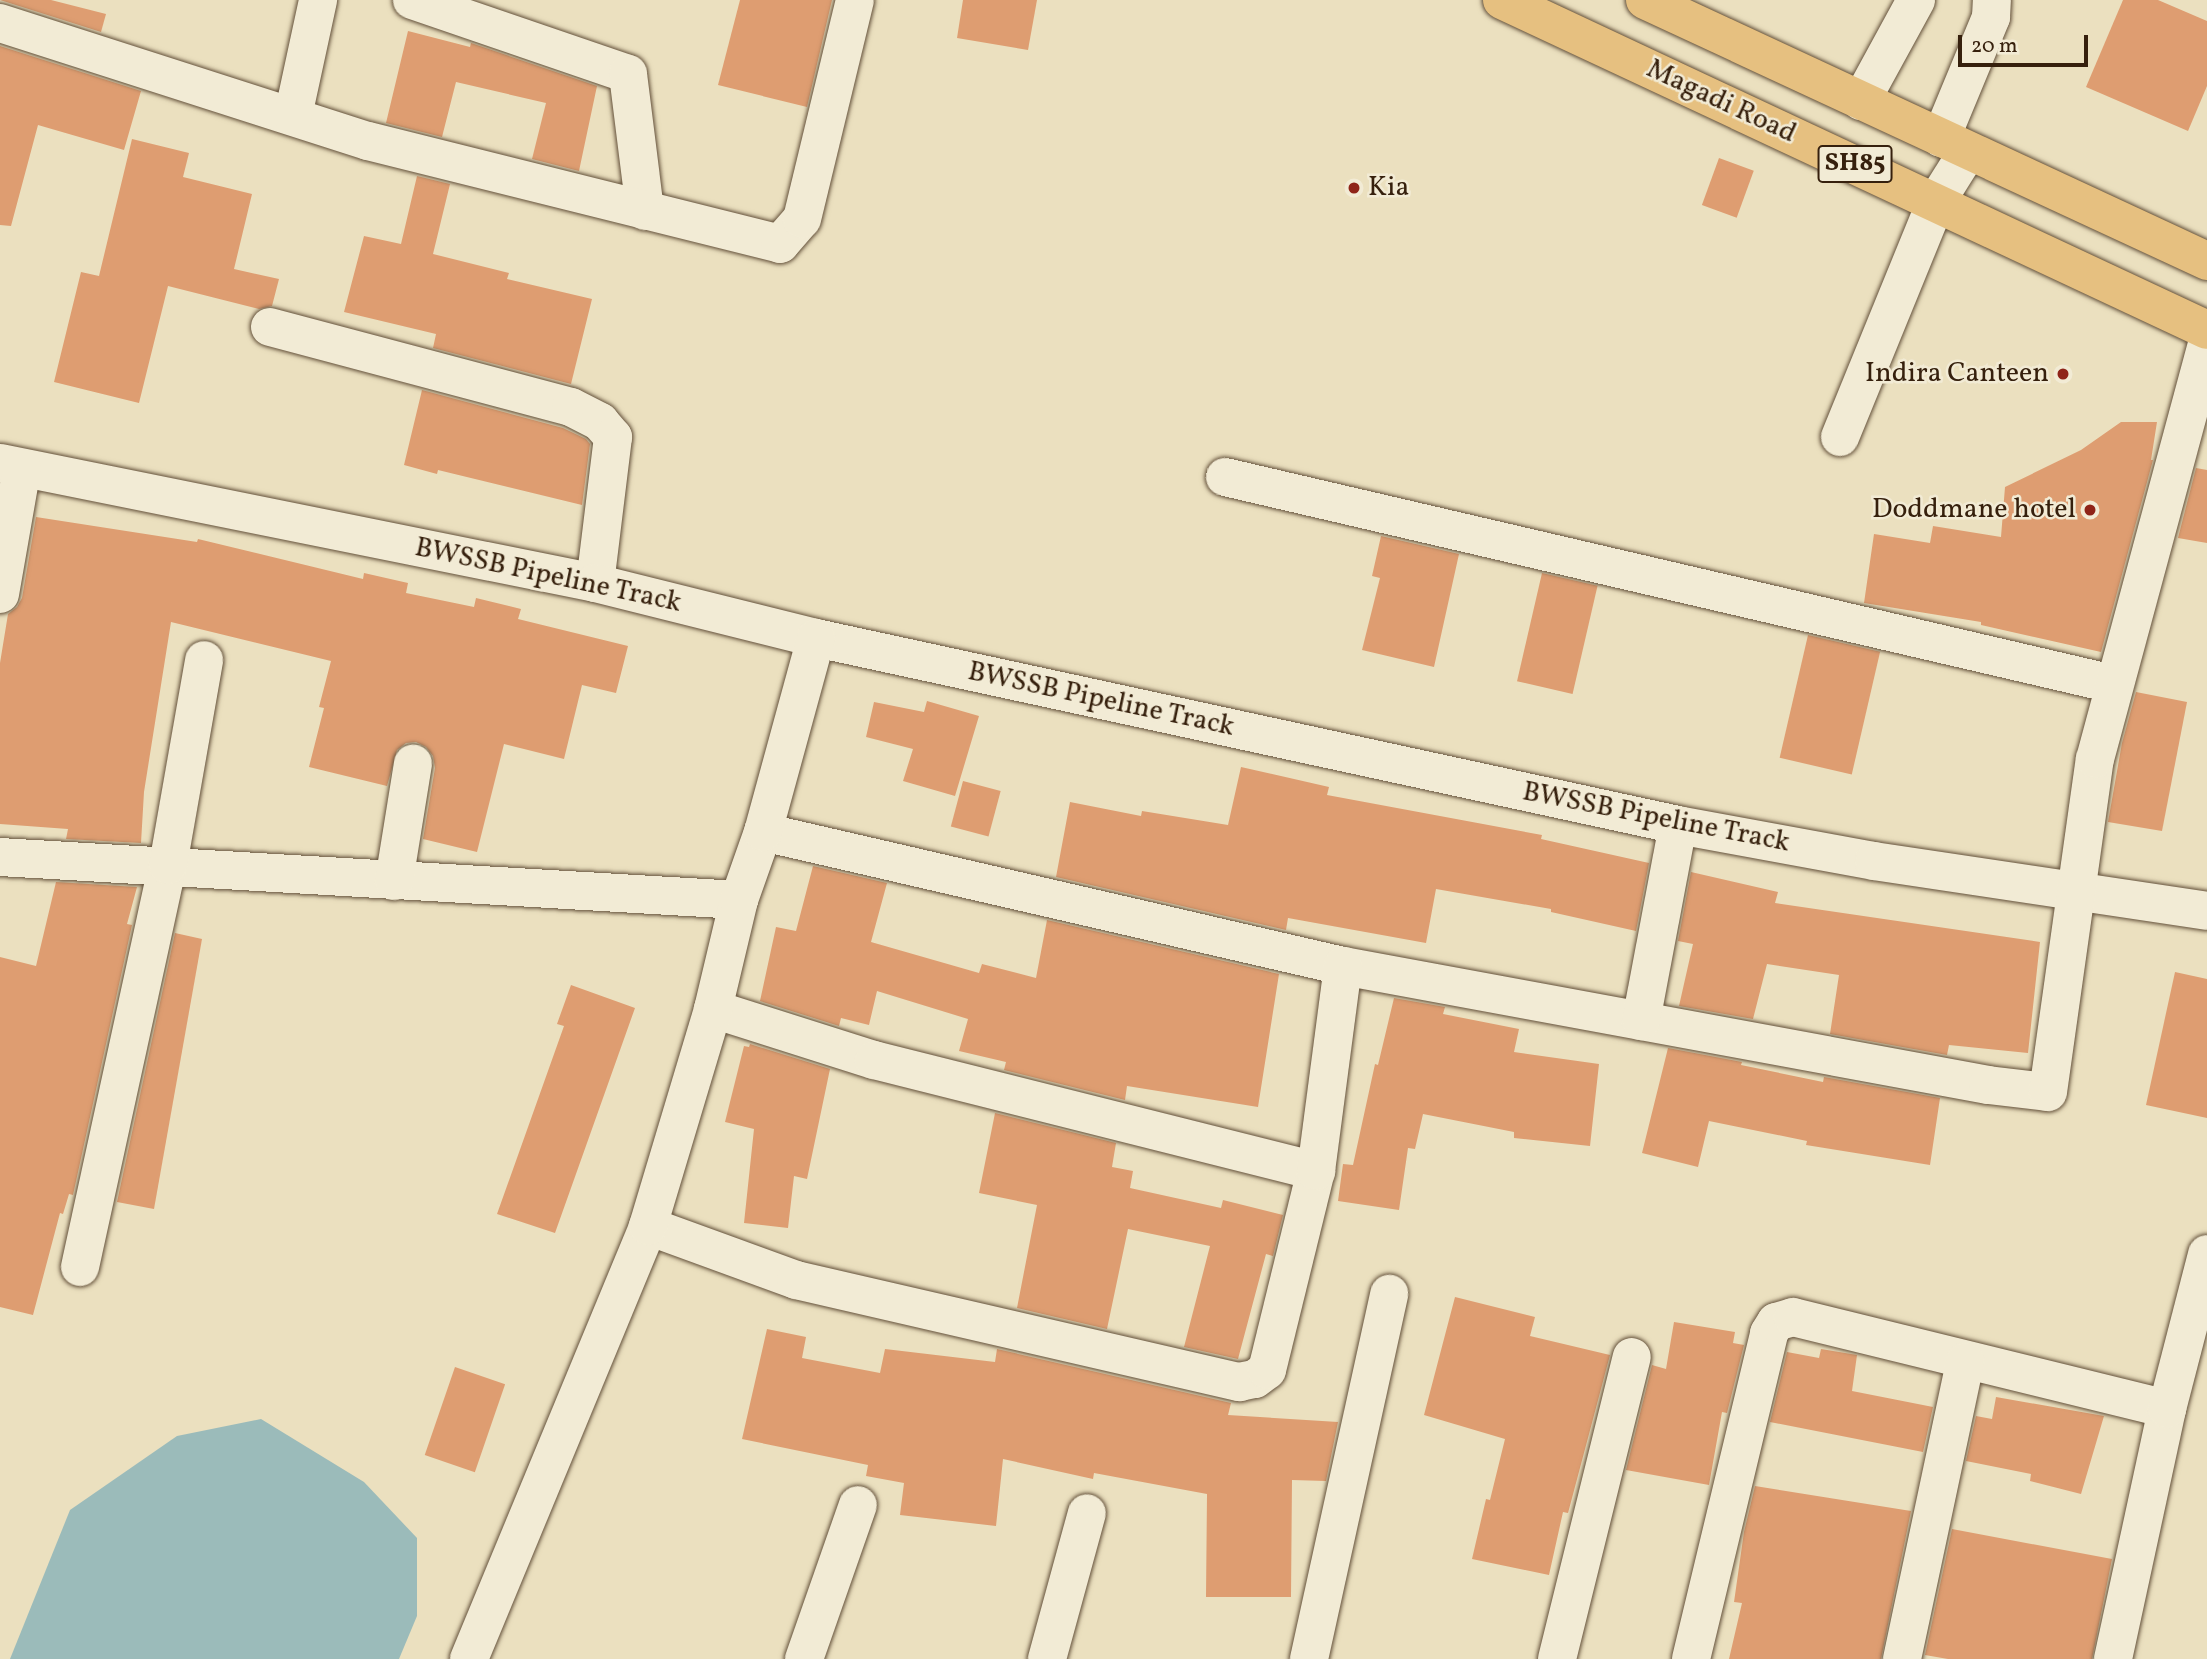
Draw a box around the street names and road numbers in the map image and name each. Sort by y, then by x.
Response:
street label: Magadi Road [1641,53,1801,151]
road number: SH85 [1816,141,1894,186]
street label: BWSSB Pipeline Track [411,531,685,621]
street label: BWSSB Pipeline Track [964,655,1238,745]
street label: BWSSB Pipeline Track [1519,776,1793,860]

